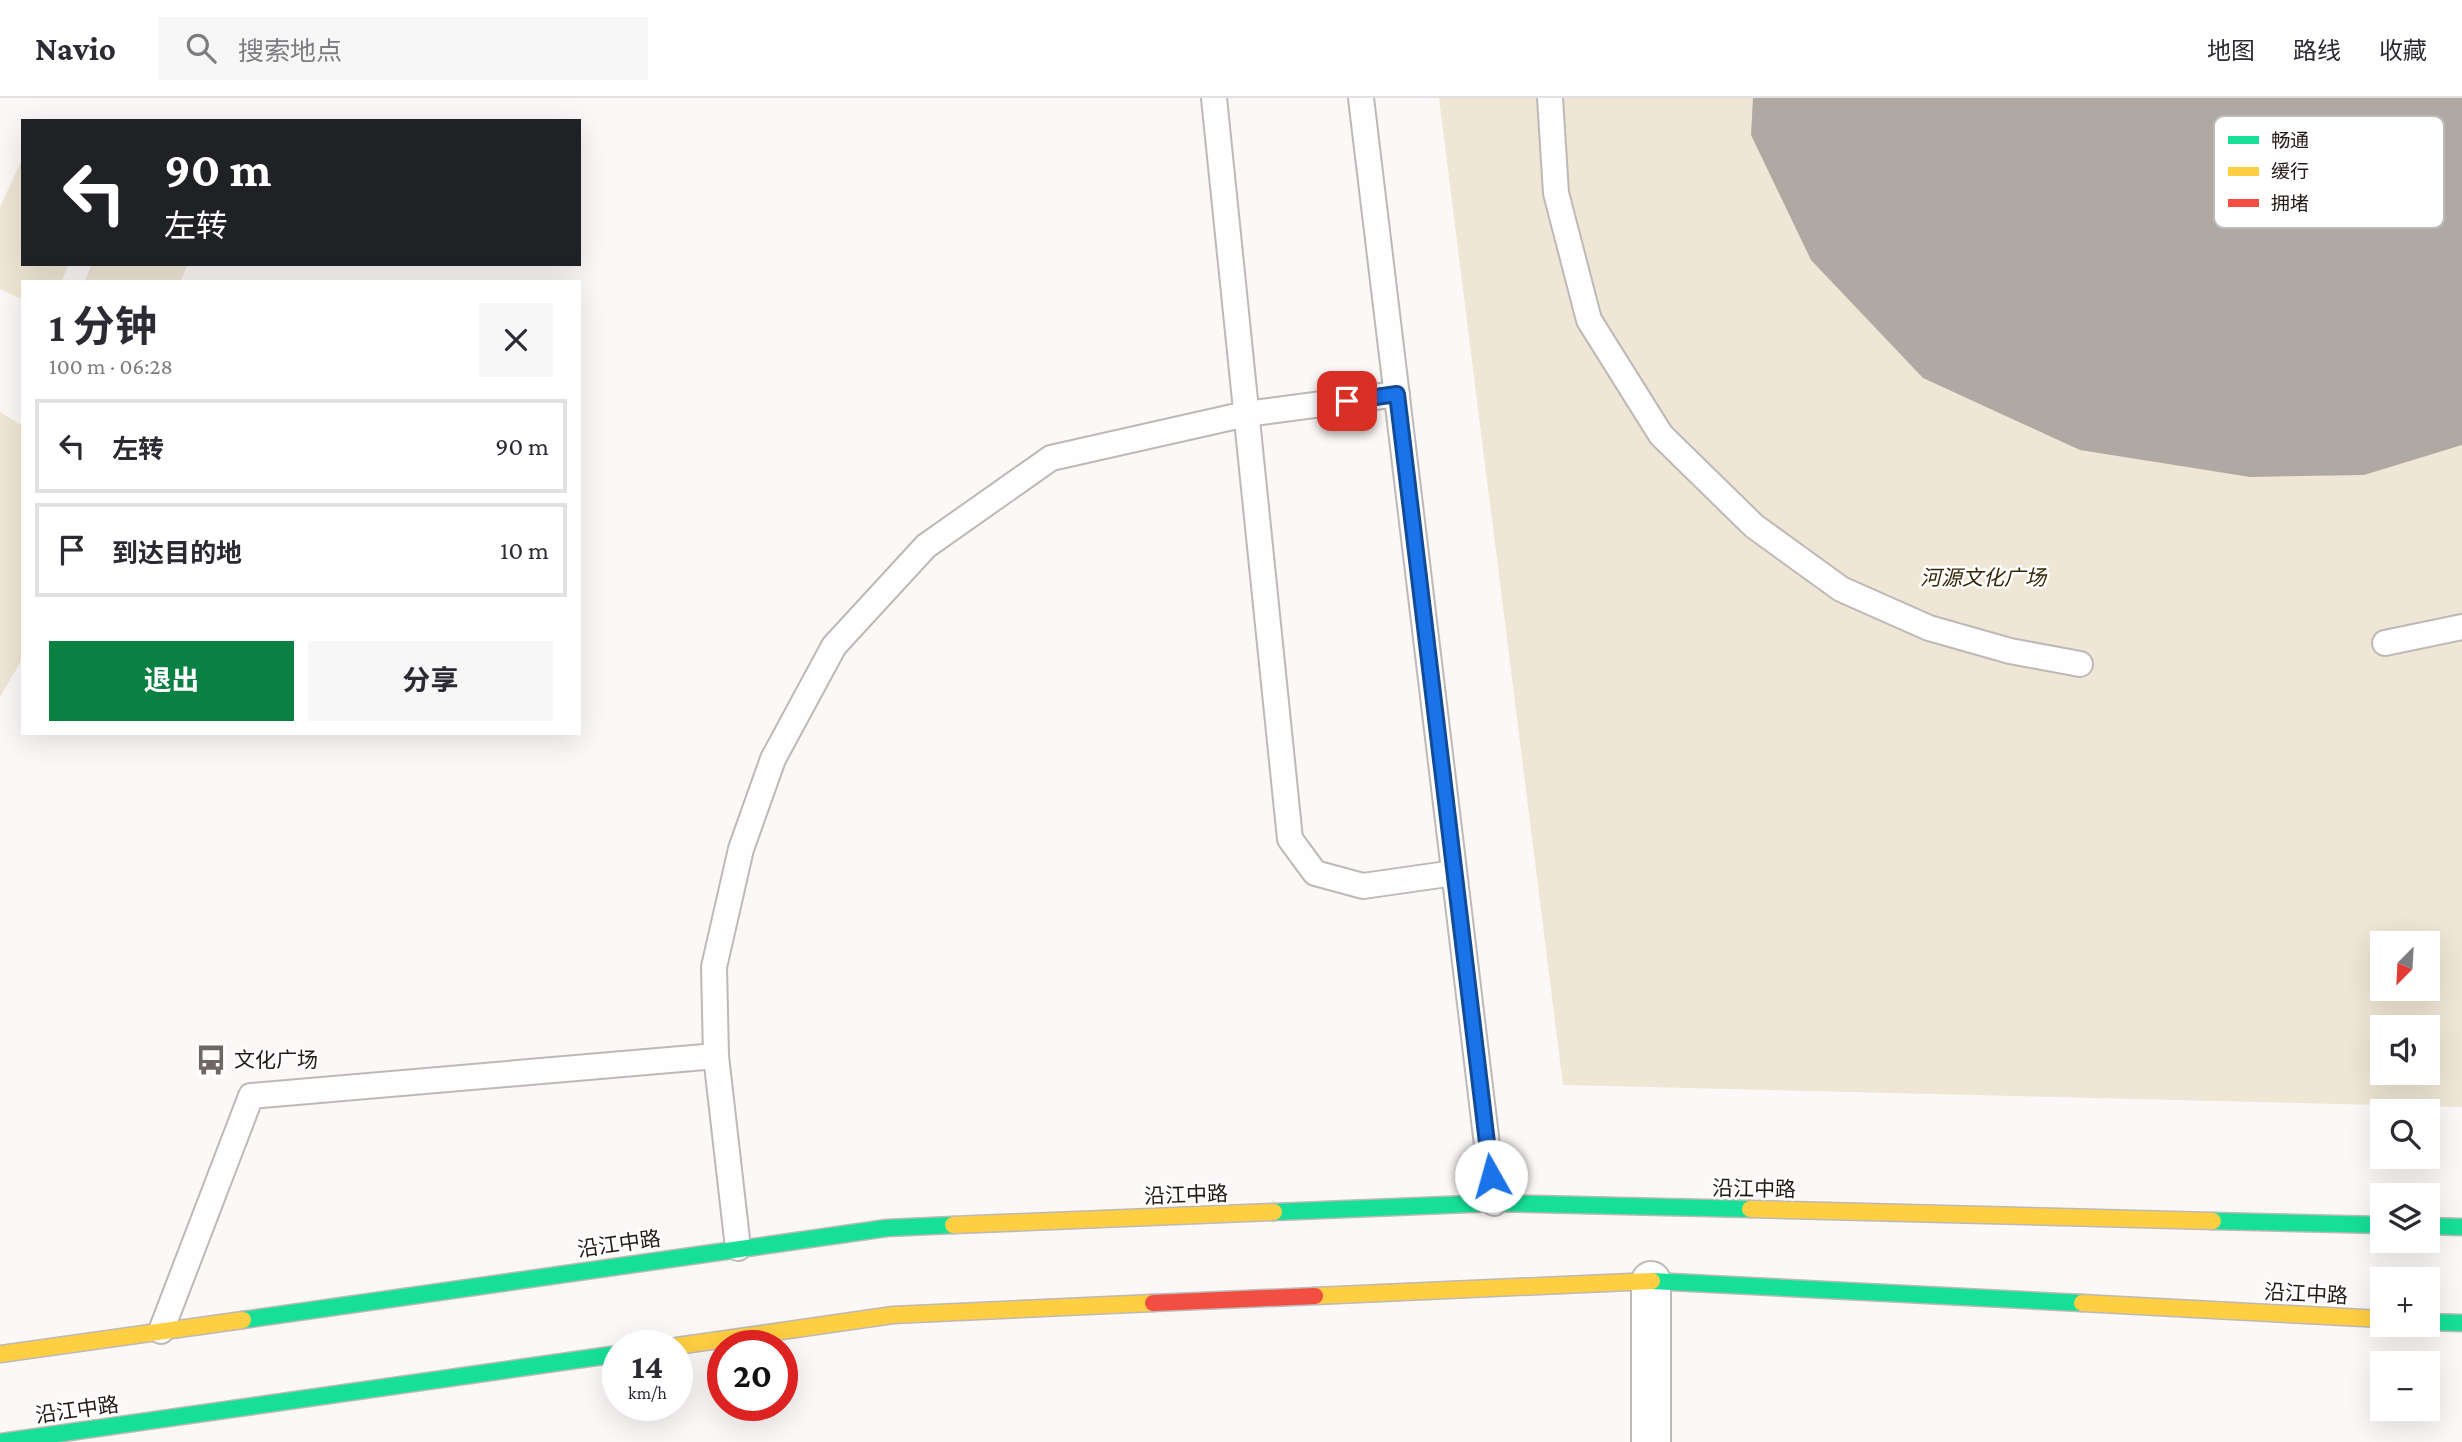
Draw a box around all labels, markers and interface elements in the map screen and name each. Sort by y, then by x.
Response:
search box [158,17,648,80]
icon: search [182,29,220,67]
text: Navio [35,30,116,67]
text: 搜索地点 [238,37,342,66]
text: 地图 [2207,37,2255,64]
text: 路线 [2293,37,2341,64]
text: 收藏 [2379,37,2427,64]
legend [2214,116,2444,228]
text: 畅通 [2271,130,2309,151]
text: 90 m [164,142,271,197]
icon: left [49,147,140,238]
text: 缓行 [2271,161,2309,182]
text: 拥堵 [2271,193,2309,214]
text: 左转 [164,208,228,244]
text: 1 分钟 [49,303,157,350]
button: close [479,303,553,377]
text: 100 m · 06:28 [49,353,173,379]
pin [1317,371,1377,431]
icon: arrive [1328,382,1366,420]
icon: left [53,427,91,465]
text: 90 m [495,432,549,461]
text: 左转 [112,435,164,464]
icon: arrive [53,531,91,569]
text: 10 m [500,536,549,565]
text: 到达目的地 [112,539,242,568]
park label: 河源文化广场 [1920,566,2048,590]
button: 退出 [49,641,294,721]
button: 分享 [308,641,553,721]
north arrow [2370,931,2440,1001]
map controls [2370,931,2440,1421]
button: sound [2370,1015,2440,1085]
bus stop icon: 文化广场 [194,1043,228,1077]
place label: 文化广场 [234,1048,318,1072]
button: search [2370,1099,2440,1169]
position arrow [1454,1139,1528,1213]
street label: 沿江中路 [1712,1176,1796,1202]
street label: 沿江中路 [1144,1182,1228,1208]
button: layers [2370,1183,2440,1253]
street label: 沿江中路 [576,1226,662,1262]
button: + [2370,1267,2440,1337]
street label: 沿江中路 [2263,1280,2349,1308]
speed limit sign: 20 [707,1330,798,1421]
text: 14 [632,1347,663,1386]
button: − [2370,1351,2440,1421]
text: km/h [628,1383,667,1403]
street label: 沿江中路 [34,1392,120,1428]

